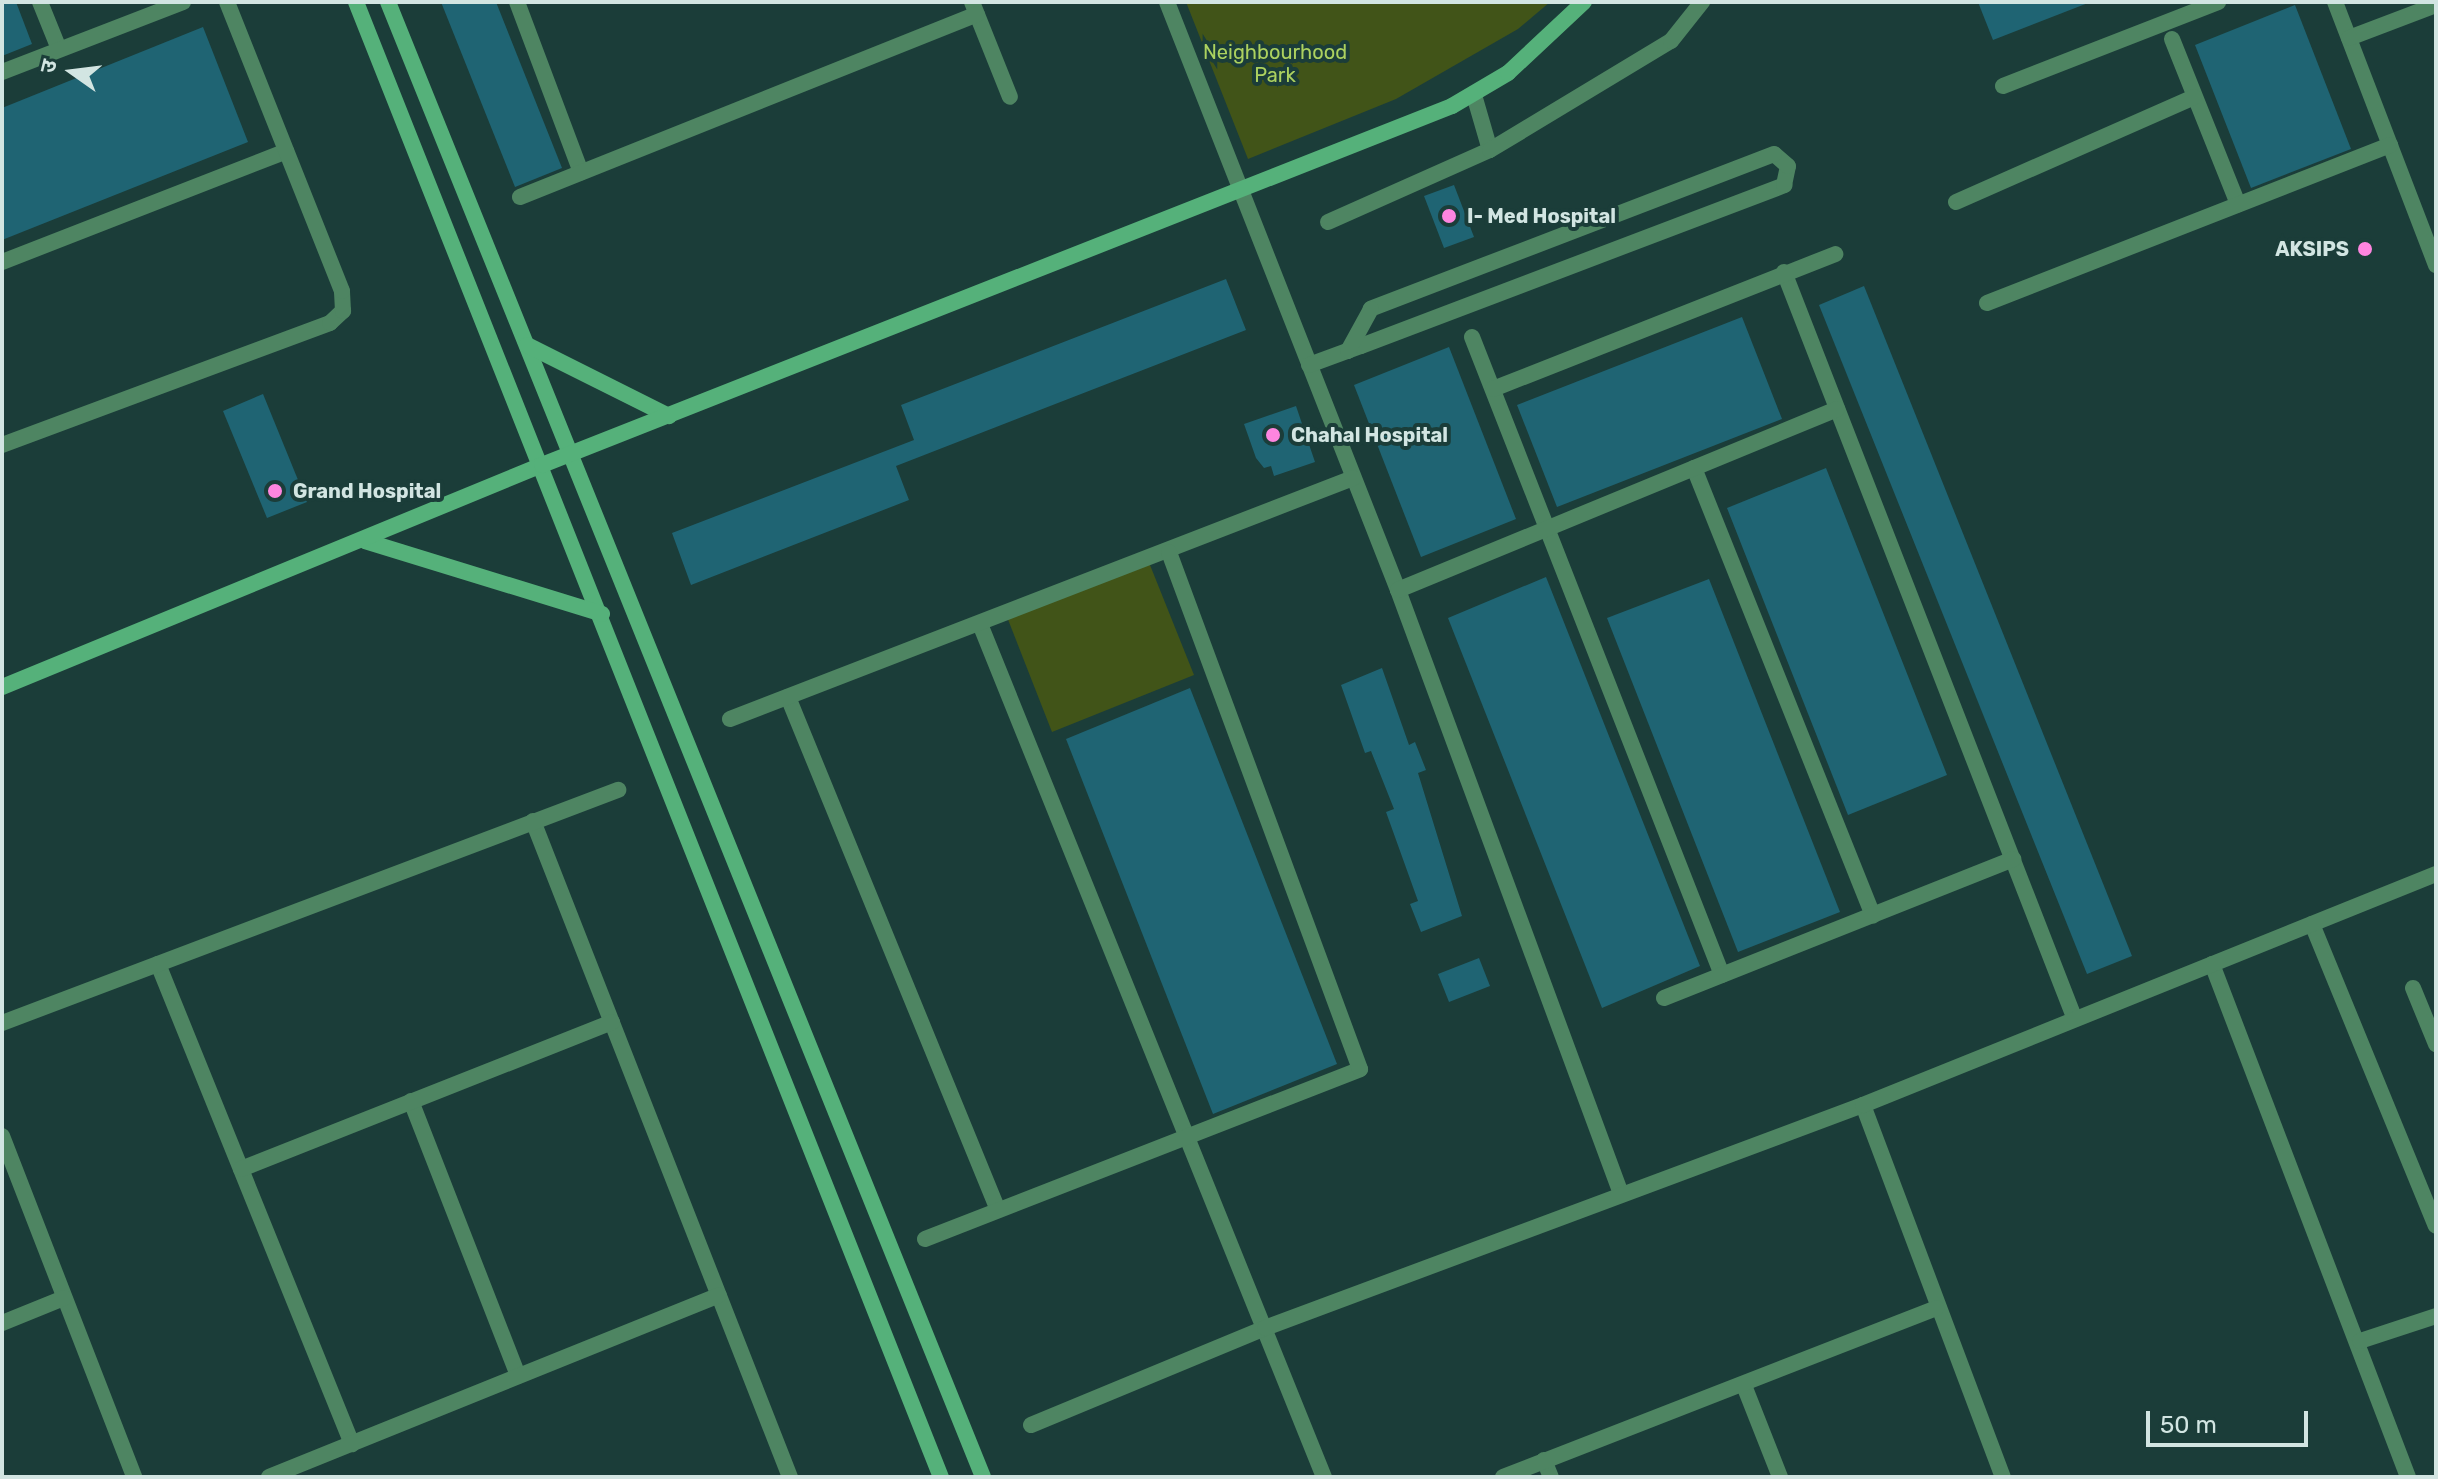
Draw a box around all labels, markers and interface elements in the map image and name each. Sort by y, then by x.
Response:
north arrow [32,32,112,112]
park label: Neighbourhood Park [1203,40,1347,87]
text: उ [34,57,63,76]
place label: I- Med Hospital [1467,204,1616,228]
marker: I- Med Hospital [1438,205,1460,227]
place label: AKSIPS [2275,237,2349,261]
marker: AKSIPS [2356,240,2374,258]
place label: Chahal Hospital [1291,423,1448,447]
marker: Chahal Hospital [1262,424,1284,446]
place label: Grand Hospital [293,479,441,503]
marker: Grand Hospital [264,480,286,502]
scale bar [2150,1395,2312,1445]
text: 50 m [2160,1411,2217,1439]

